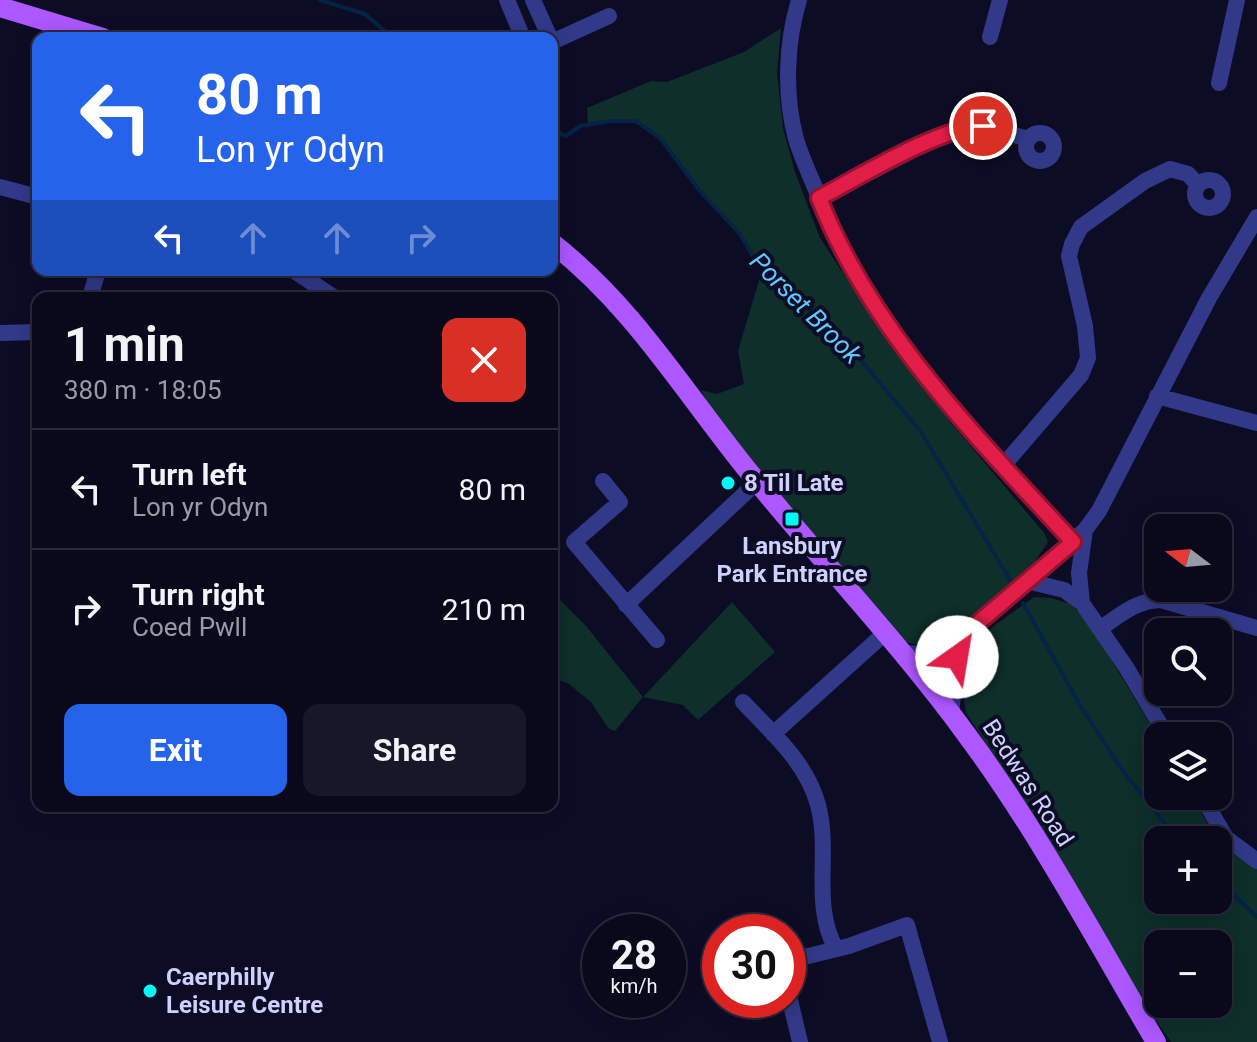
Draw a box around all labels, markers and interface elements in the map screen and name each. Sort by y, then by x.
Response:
text: 80 m [196,62,323,128]
icon: left [64,64,168,168]
pin [949,92,1017,160]
icon: arrive [961,104,1005,148]
text: Lon yr Odyn [196,129,385,171]
icon: left [147,216,191,260]
icon: ahead [231,216,275,260]
icon: ahead [315,216,359,260]
icon: right [399,216,443,260]
water label: Porset Brook [744,246,869,371]
text: 1 min [64,316,185,373]
button: close [442,318,526,402]
text: 380 m · 18:05 [64,375,222,405]
text: Turn left [132,457,247,492]
icon: left [64,467,108,511]
place label: 8 Til Late [744,469,844,497]
text: 80 m [459,472,526,507]
marker: 8 Til Late [719,474,737,492]
text: Lon yr Odyn [132,492,268,522]
marker: Lansbury Park Entrance [783,510,801,528]
north arrow [1144,514,1232,602]
map controls [1144,514,1232,1018]
place label: Lansbury Park Entrance [717,532,868,588]
text: Turn right [132,577,265,612]
icon: right [64,587,108,631]
text: 210 m [442,592,526,627]
text: Coed Pwll [132,612,247,642]
position arrow [915,615,999,699]
button: search [1144,618,1232,706]
button: Exit [64,704,287,796]
button: Share [303,704,526,796]
street label: Bedwas Road [977,714,1079,852]
button: layers [1144,722,1232,810]
button: + [1144,826,1232,914]
speed limit sign: 30 [702,914,806,1018]
button: − [1144,930,1232,1018]
text: 28 [611,932,657,979]
place label: Caerphilly Leisure Centre [166,963,323,1019]
text: km/h [611,974,657,998]
marker: Caerphilly Leisure Centre [141,982,159,1000]

